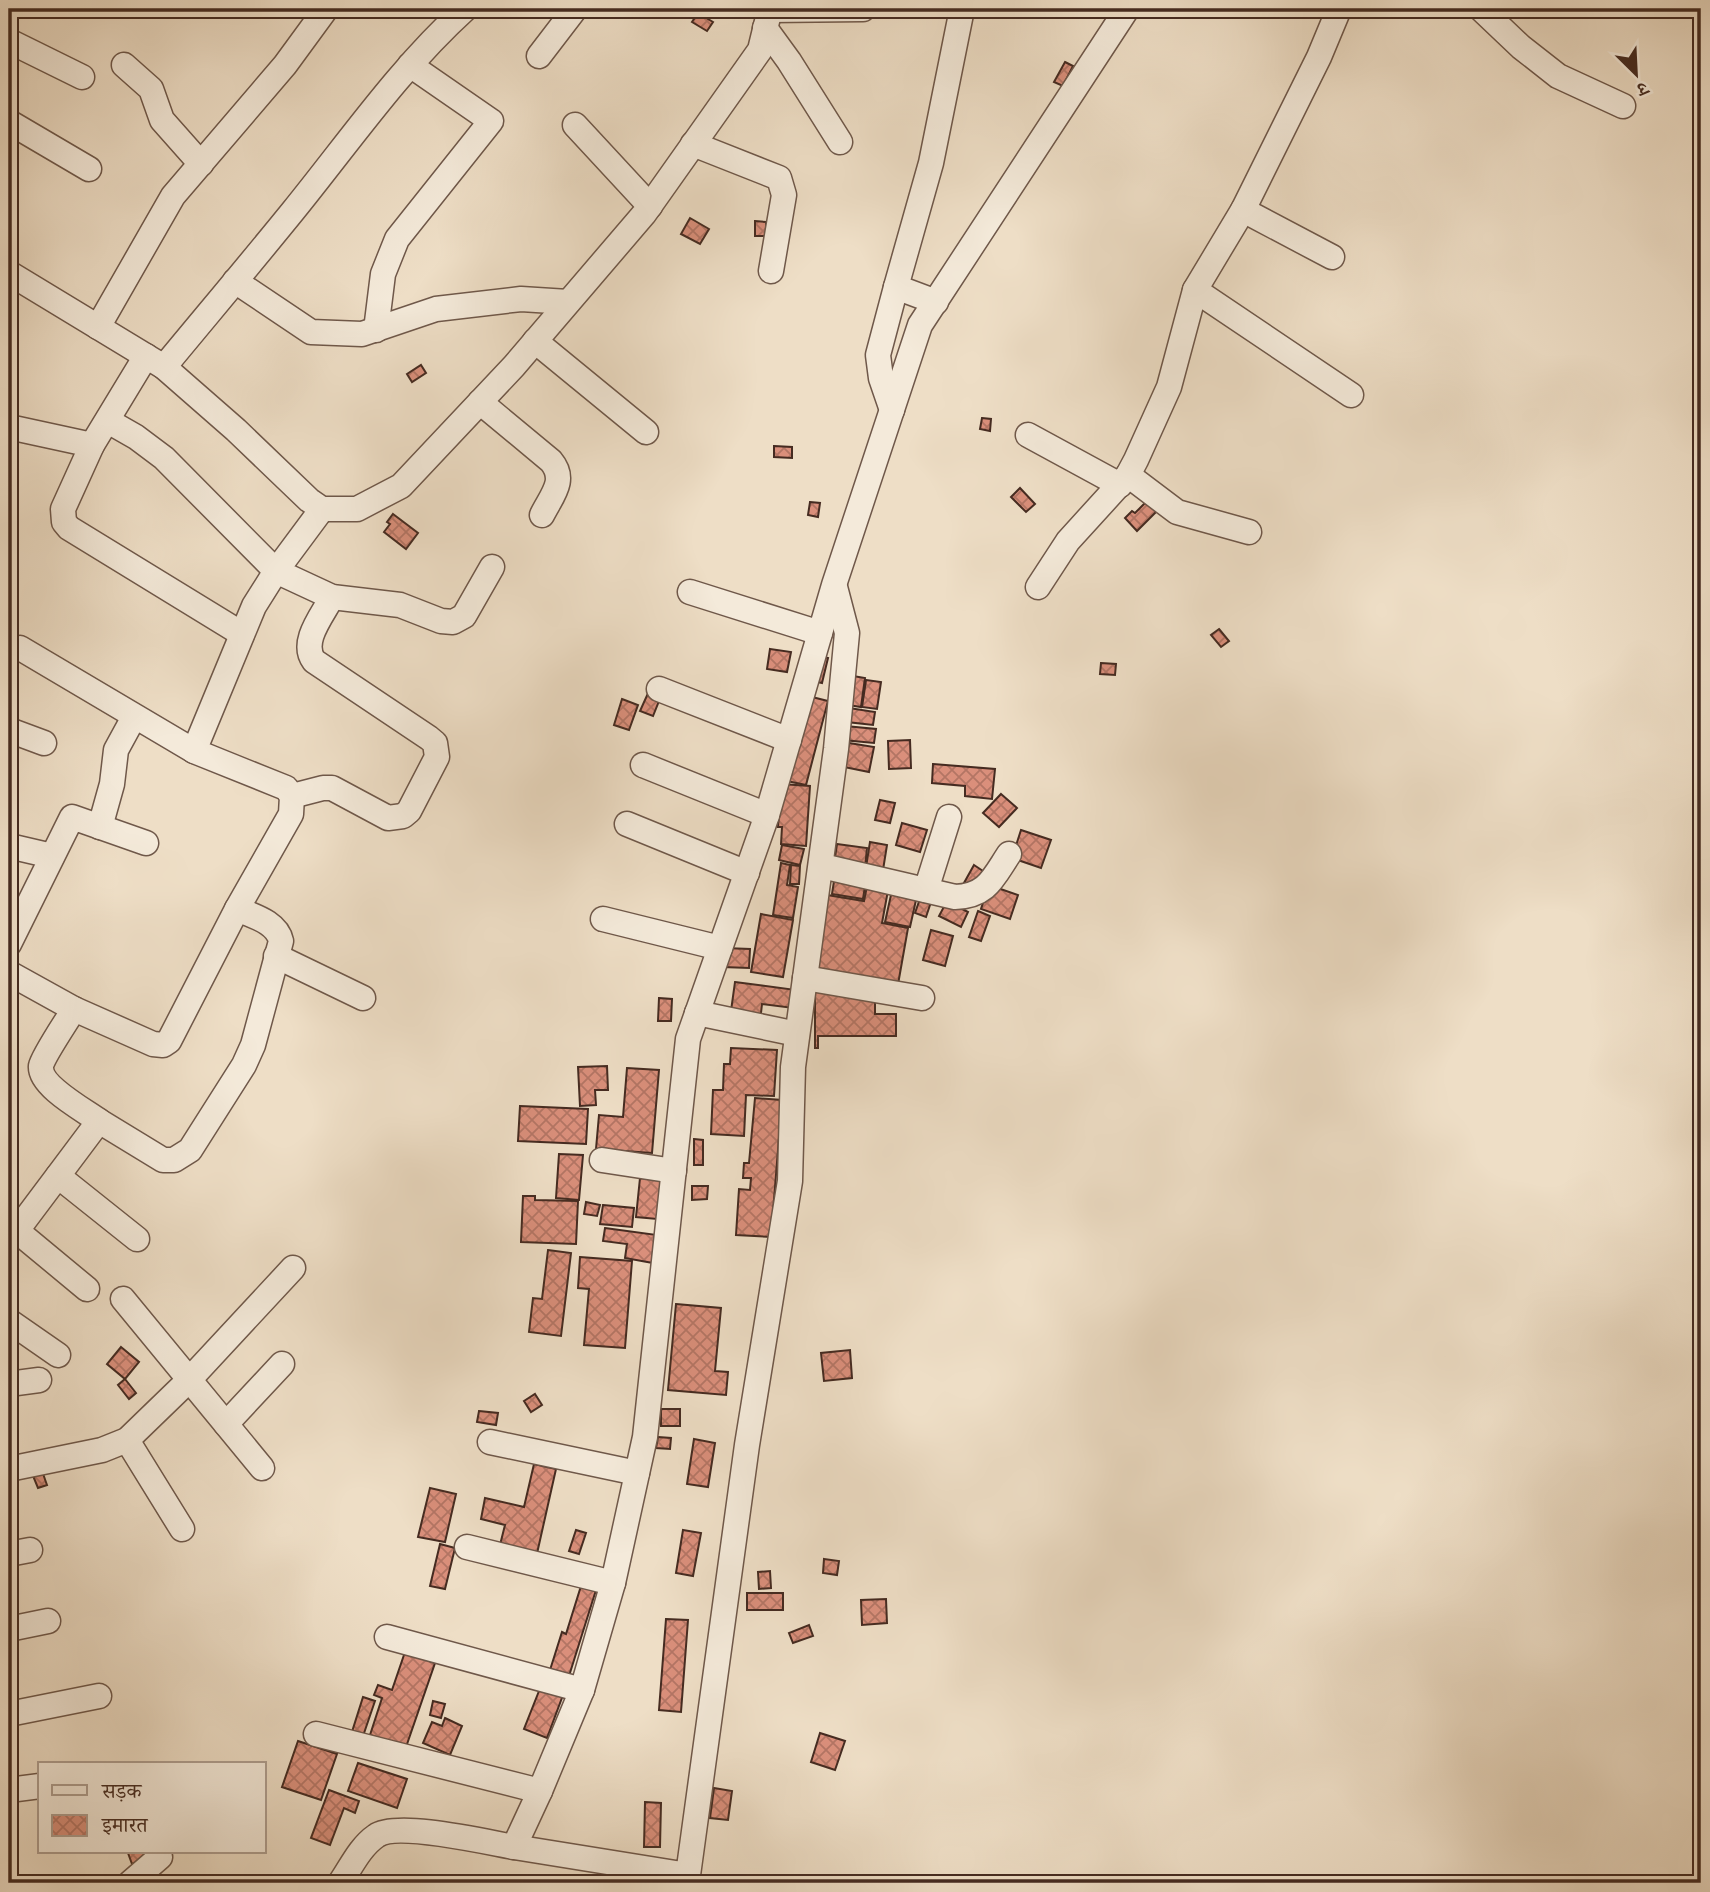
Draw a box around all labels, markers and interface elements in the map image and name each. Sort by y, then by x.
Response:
north arrow [1602,38,1672,108]
text: उ [1632,74,1653,101]
legend [38,1762,266,1854]
text: सड़क [101,1779,142,1806]
text: इमारत [101,1813,149,1840]

